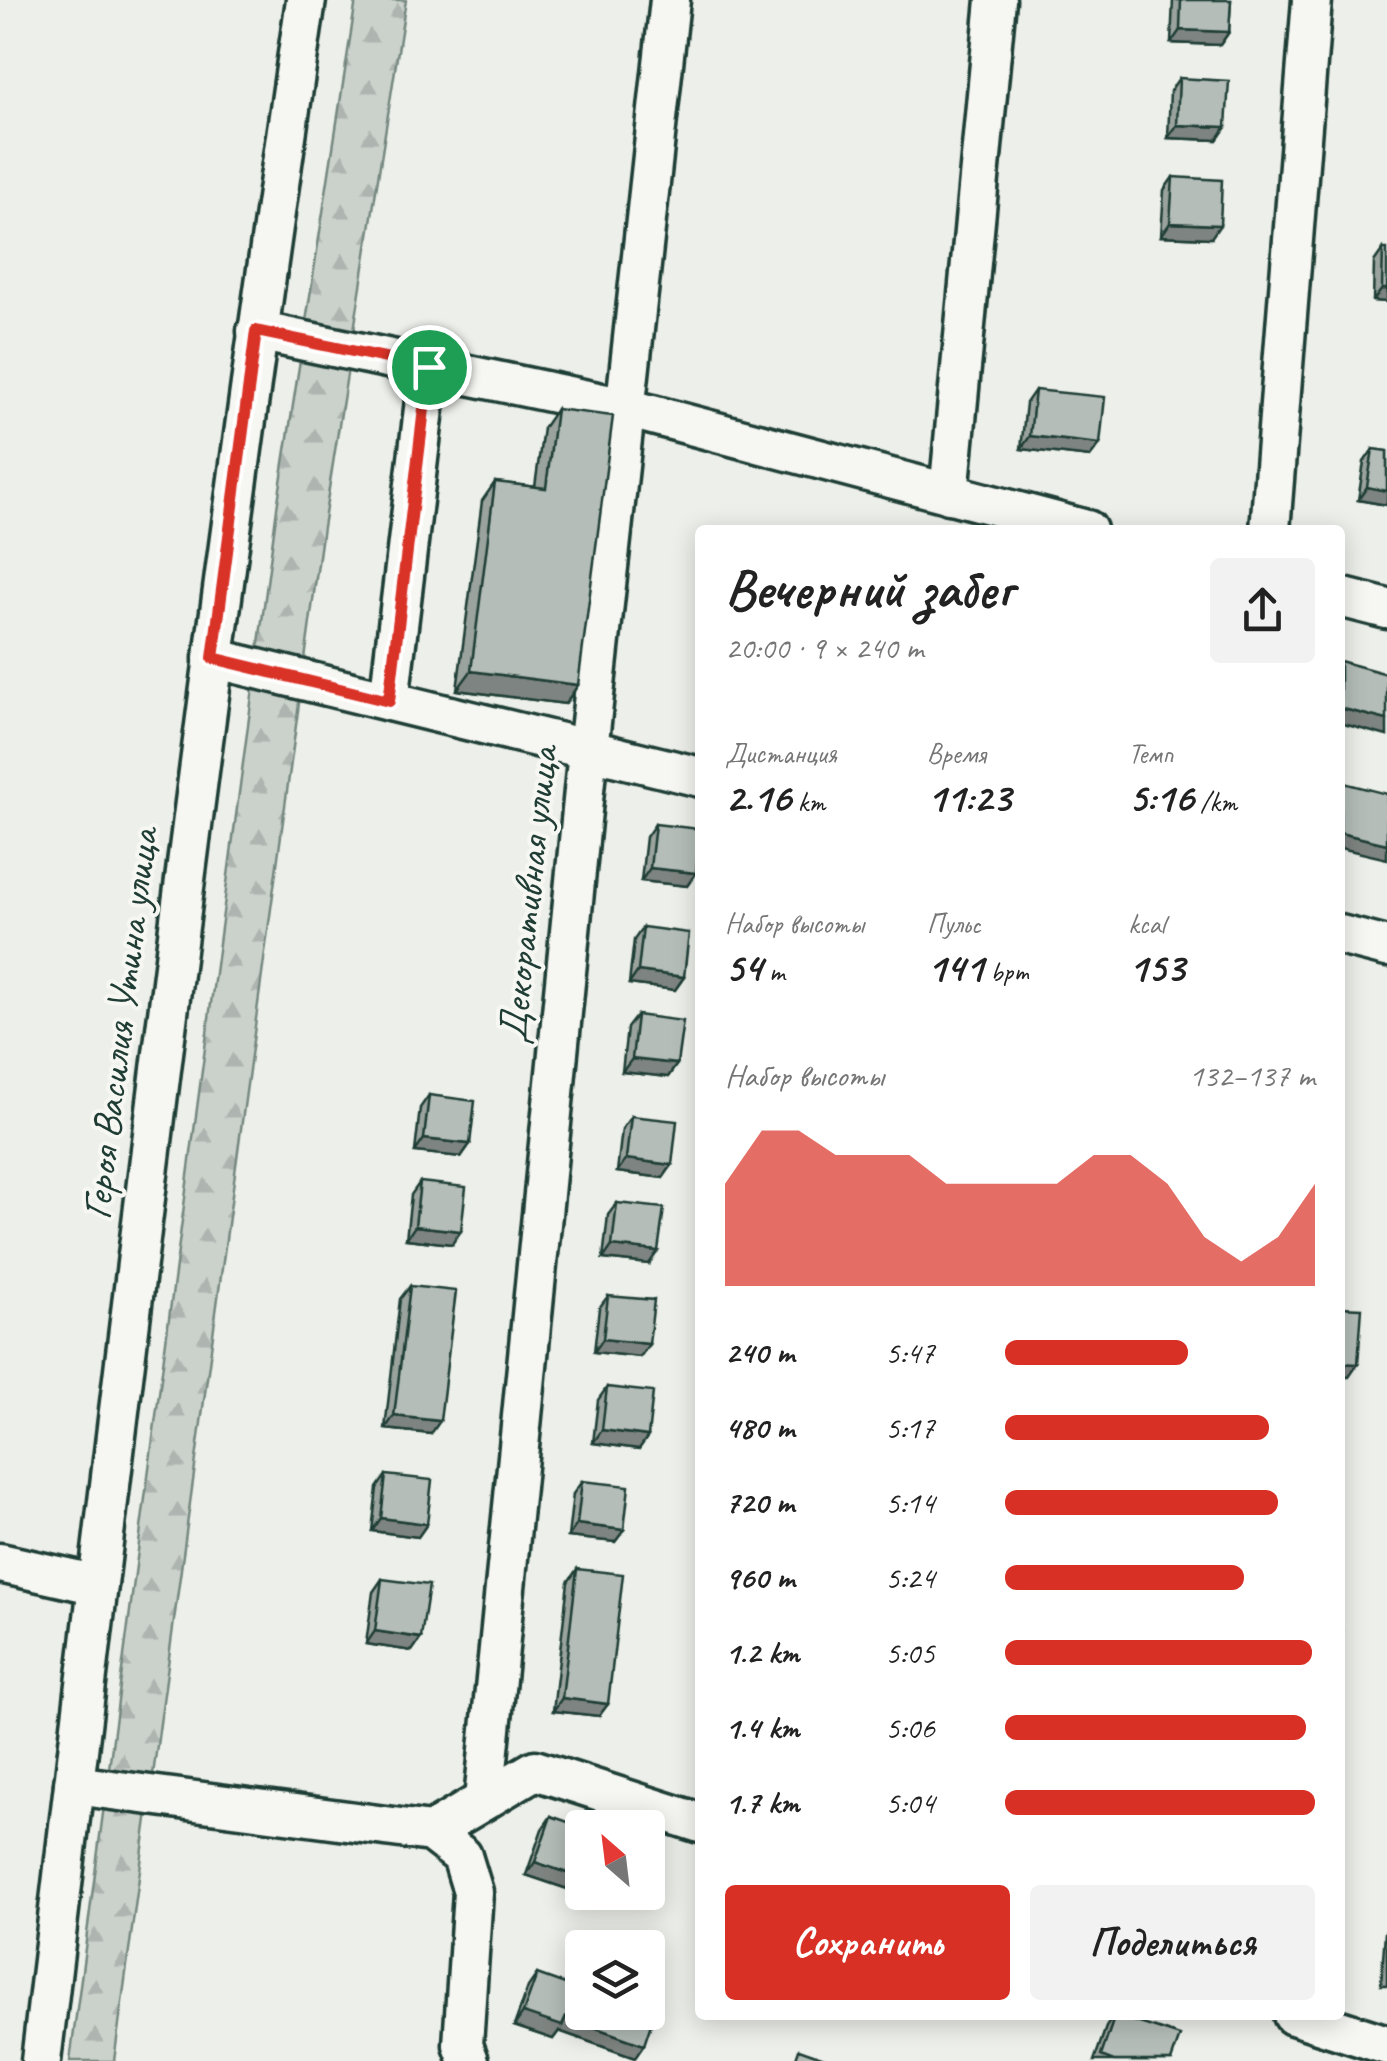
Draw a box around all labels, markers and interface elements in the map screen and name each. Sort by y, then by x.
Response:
pin [387,325,472,410]
icon: arrive [402,340,457,395]
text: Вечерний забег [725,554,1013,624]
button: share [1210,558,1315,663]
text: 20:00 · 9 × 240 m [725,627,923,668]
text: Дистанция [725,736,837,771]
text: Время [927,736,986,771]
text: Темп [1128,736,1173,771]
street label: Декоративная улица [486,740,570,1046]
text: 2.16 [725,771,791,824]
text: 11:23 [927,771,1011,824]
text: 5:16 [1128,771,1194,824]
text: km [791,784,825,819]
text: /km [1194,784,1237,819]
street label: Героя Василия Утина улица [70,822,171,1222]
text: Набор высоты [725,906,864,941]
text: Пульс [927,906,981,941]
text: kcal [1128,906,1165,941]
text: 54 [725,941,762,994]
text: 141 [927,941,983,994]
text: 153 [1128,941,1184,994]
text: m [762,954,785,989]
text: bpm [983,954,1029,989]
text: Набор высоты [725,1055,884,1096]
text: 132–137 m [1189,1055,1315,1096]
text: 240 m [725,1332,794,1373]
text: 5:47 [885,1332,935,1373]
text: 480 m [725,1407,794,1448]
text: 5:17 [885,1407,935,1448]
text: 720 m [725,1482,794,1523]
text: 5:14 [885,1482,935,1523]
text: 960 m [725,1557,794,1598]
text: 5:24 [885,1557,935,1598]
text: 1.2 km [725,1632,799,1673]
text: 5:05 [885,1632,935,1673]
text: 1.4 km [725,1707,799,1748]
text: 5:06 [885,1707,935,1748]
text: 1.7 km [725,1782,799,1823]
text: 5:04 [885,1782,935,1823]
north arrow [565,1810,665,1910]
map controls [565,1810,665,2030]
button: Сохранить [725,1885,1010,2000]
button: Поделиться [1030,1885,1315,2000]
button: layers [565,1930,665,2030]

